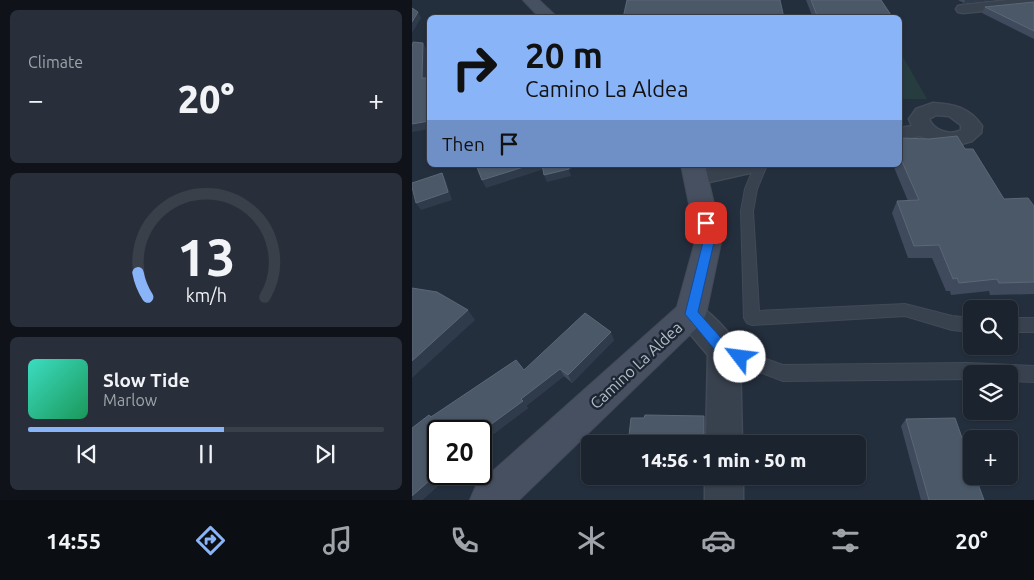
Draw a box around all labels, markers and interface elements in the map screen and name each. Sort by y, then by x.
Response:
icon: right [442,35,507,100]
text: 20 m [525,35,603,75]
text: Climate [28,53,83,71]
text: Camino La Aldea [525,76,689,101]
text: 20° [178,78,234,120]
text: − [28,84,44,115]
text: + [368,84,384,115]
icon: arrive [495,130,523,158]
text: Then [442,133,485,155]
pin [685,202,727,244]
icon: arrive [692,209,720,237]
text: 13 [177,228,235,286]
text: km/h [185,285,227,305]
map controls [963,300,1018,485]
button: search [963,300,1018,355]
street label: Camino La Aldea [586,318,686,412]
position arrow [713,330,765,382]
button: layers [963,365,1018,420]
text: Slow Tide [103,369,190,391]
text: Marlow [103,391,157,409]
speed limit sign: 20 [427,420,492,485]
button: + [963,430,1018,485]
icon: previous [73,440,101,468]
icon: pause [192,440,220,468]
icon: next [311,440,339,468]
text: 14:56 · 1 min · 50 m [641,449,806,471]
icon: directions [193,523,228,558]
icon: music [320,523,355,558]
icon: phone [447,523,482,558]
icon: climate [574,523,609,558]
icon: car [701,523,736,558]
icon: filters [828,523,863,558]
text: 14:55 [46,528,101,553]
text: 20° [955,528,988,553]

